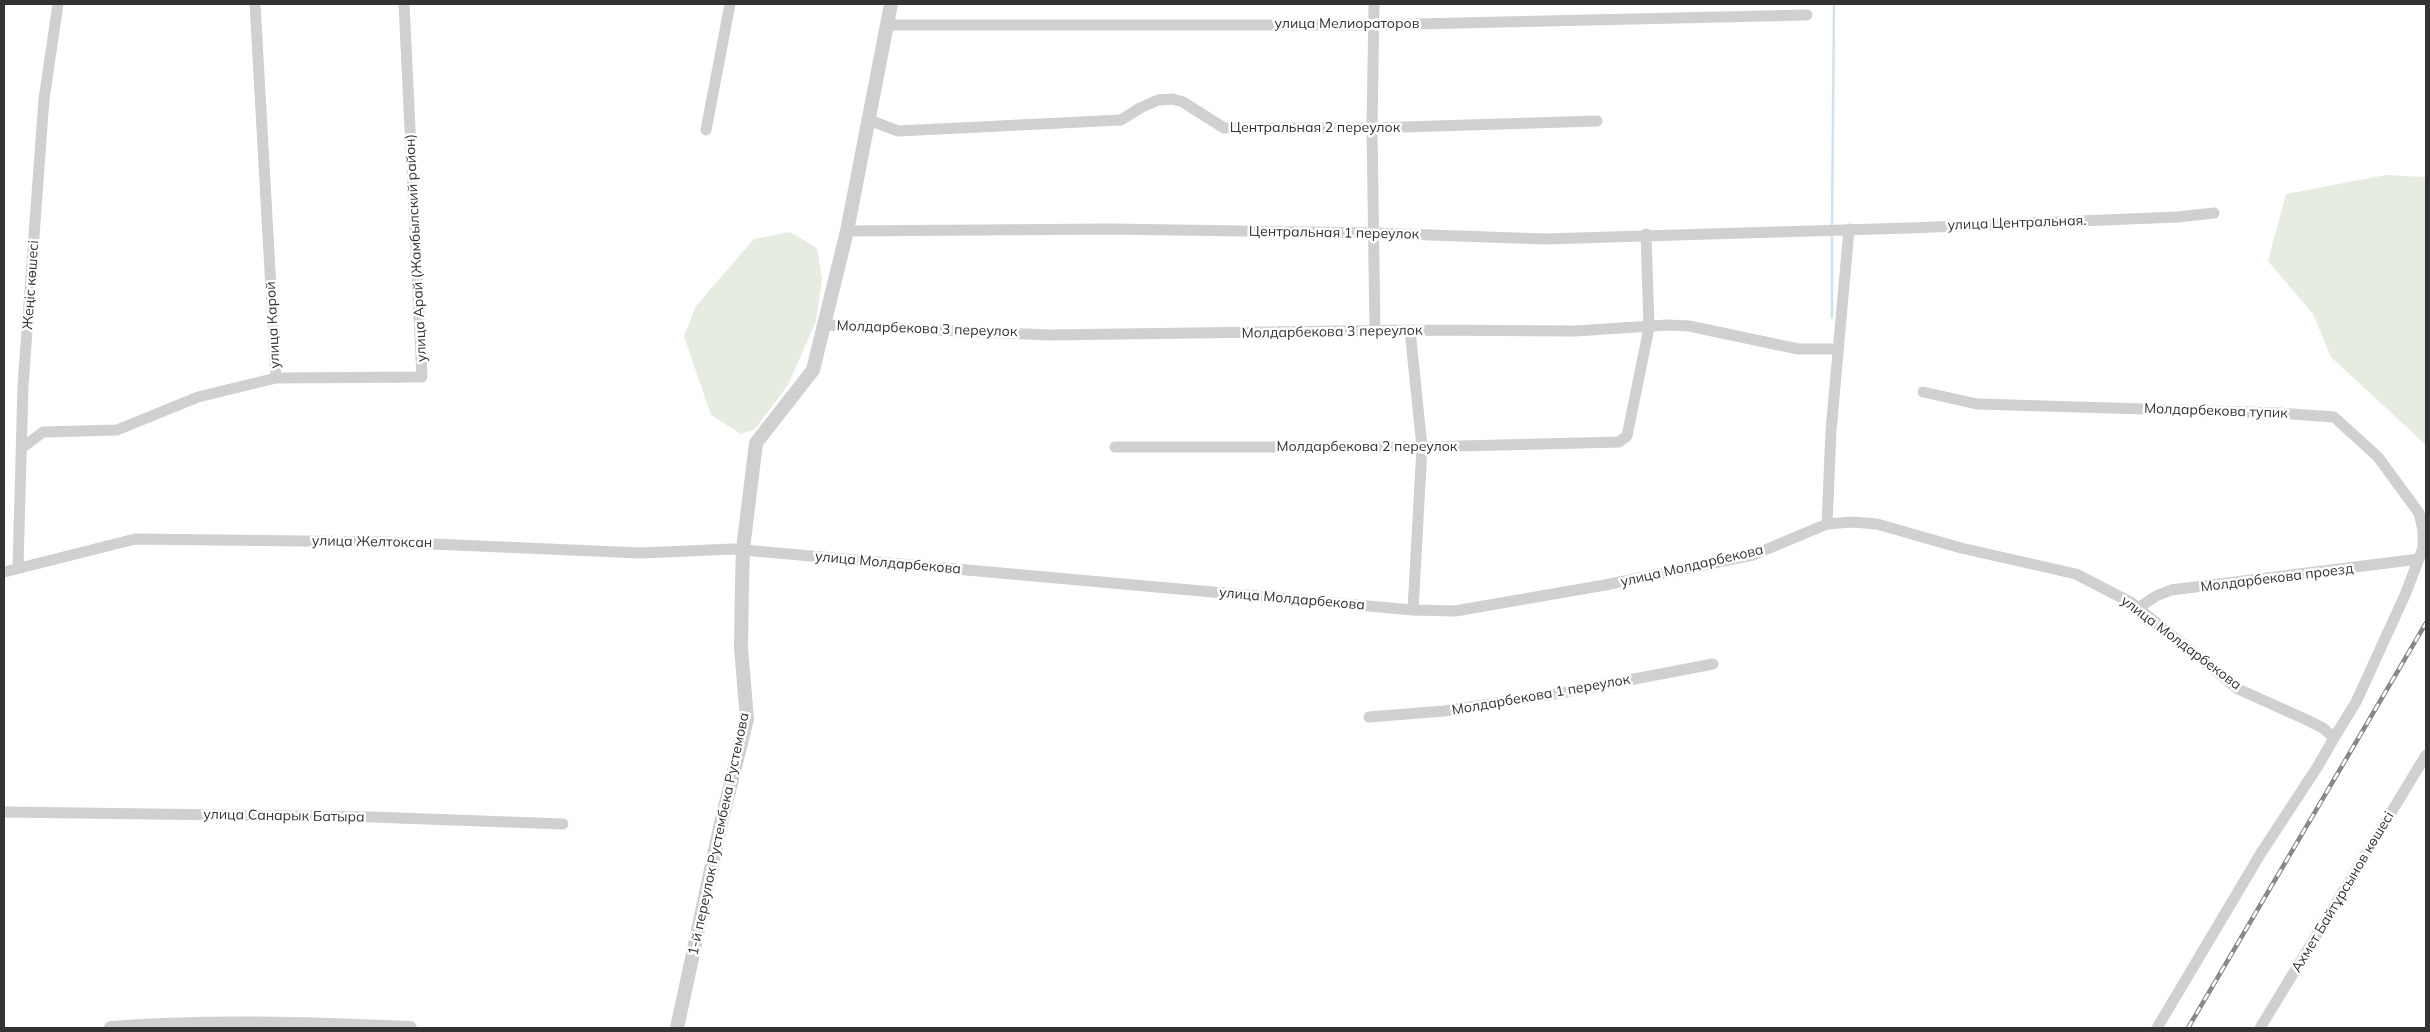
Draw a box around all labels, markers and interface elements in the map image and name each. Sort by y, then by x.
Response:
street label: улица Мелиораторов [1275,16,1419,32]
street label: Центральная 2 переулок [1230,120,1400,136]
street label: улица Арай (Жамбылский район) [402,134,430,362]
street label: улица Центральная. [1947,212,2087,234]
street label: Центральная 1 переулок [1249,223,1419,243]
street label: Жеңіс көшесі [19,240,43,330]
street label: улица Карой [262,281,284,369]
street label: Молдарбекова 3 переулок [836,317,1018,341]
street label: Молдарбекова 3 переулок [1241,322,1423,342]
street label: Молдарбекова тупик [2144,400,2288,422]
street label: Молдарбекова 2 переулок [1277,439,1457,455]
street label: улица Желтоксан [312,533,432,551]
street label: улица Молдарбекова [1619,541,1765,591]
street label: улица Молдарбекова [814,548,962,578]
street label: Молдарбекова проезд [2200,560,2354,596]
street label: улица Молдарбекова [1218,584,1366,614]
street label: улица Молдарбекова [2118,592,2244,694]
street label: Молдарбекова 1 переулок [1451,671,1631,719]
street label: 1-й переулок Рустембека Рустемова [685,711,753,957]
street label: улица Санарык Батыра [203,806,365,826]
street label: Ахмет Байтұрсынов көшесі [2288,809,2398,975]

